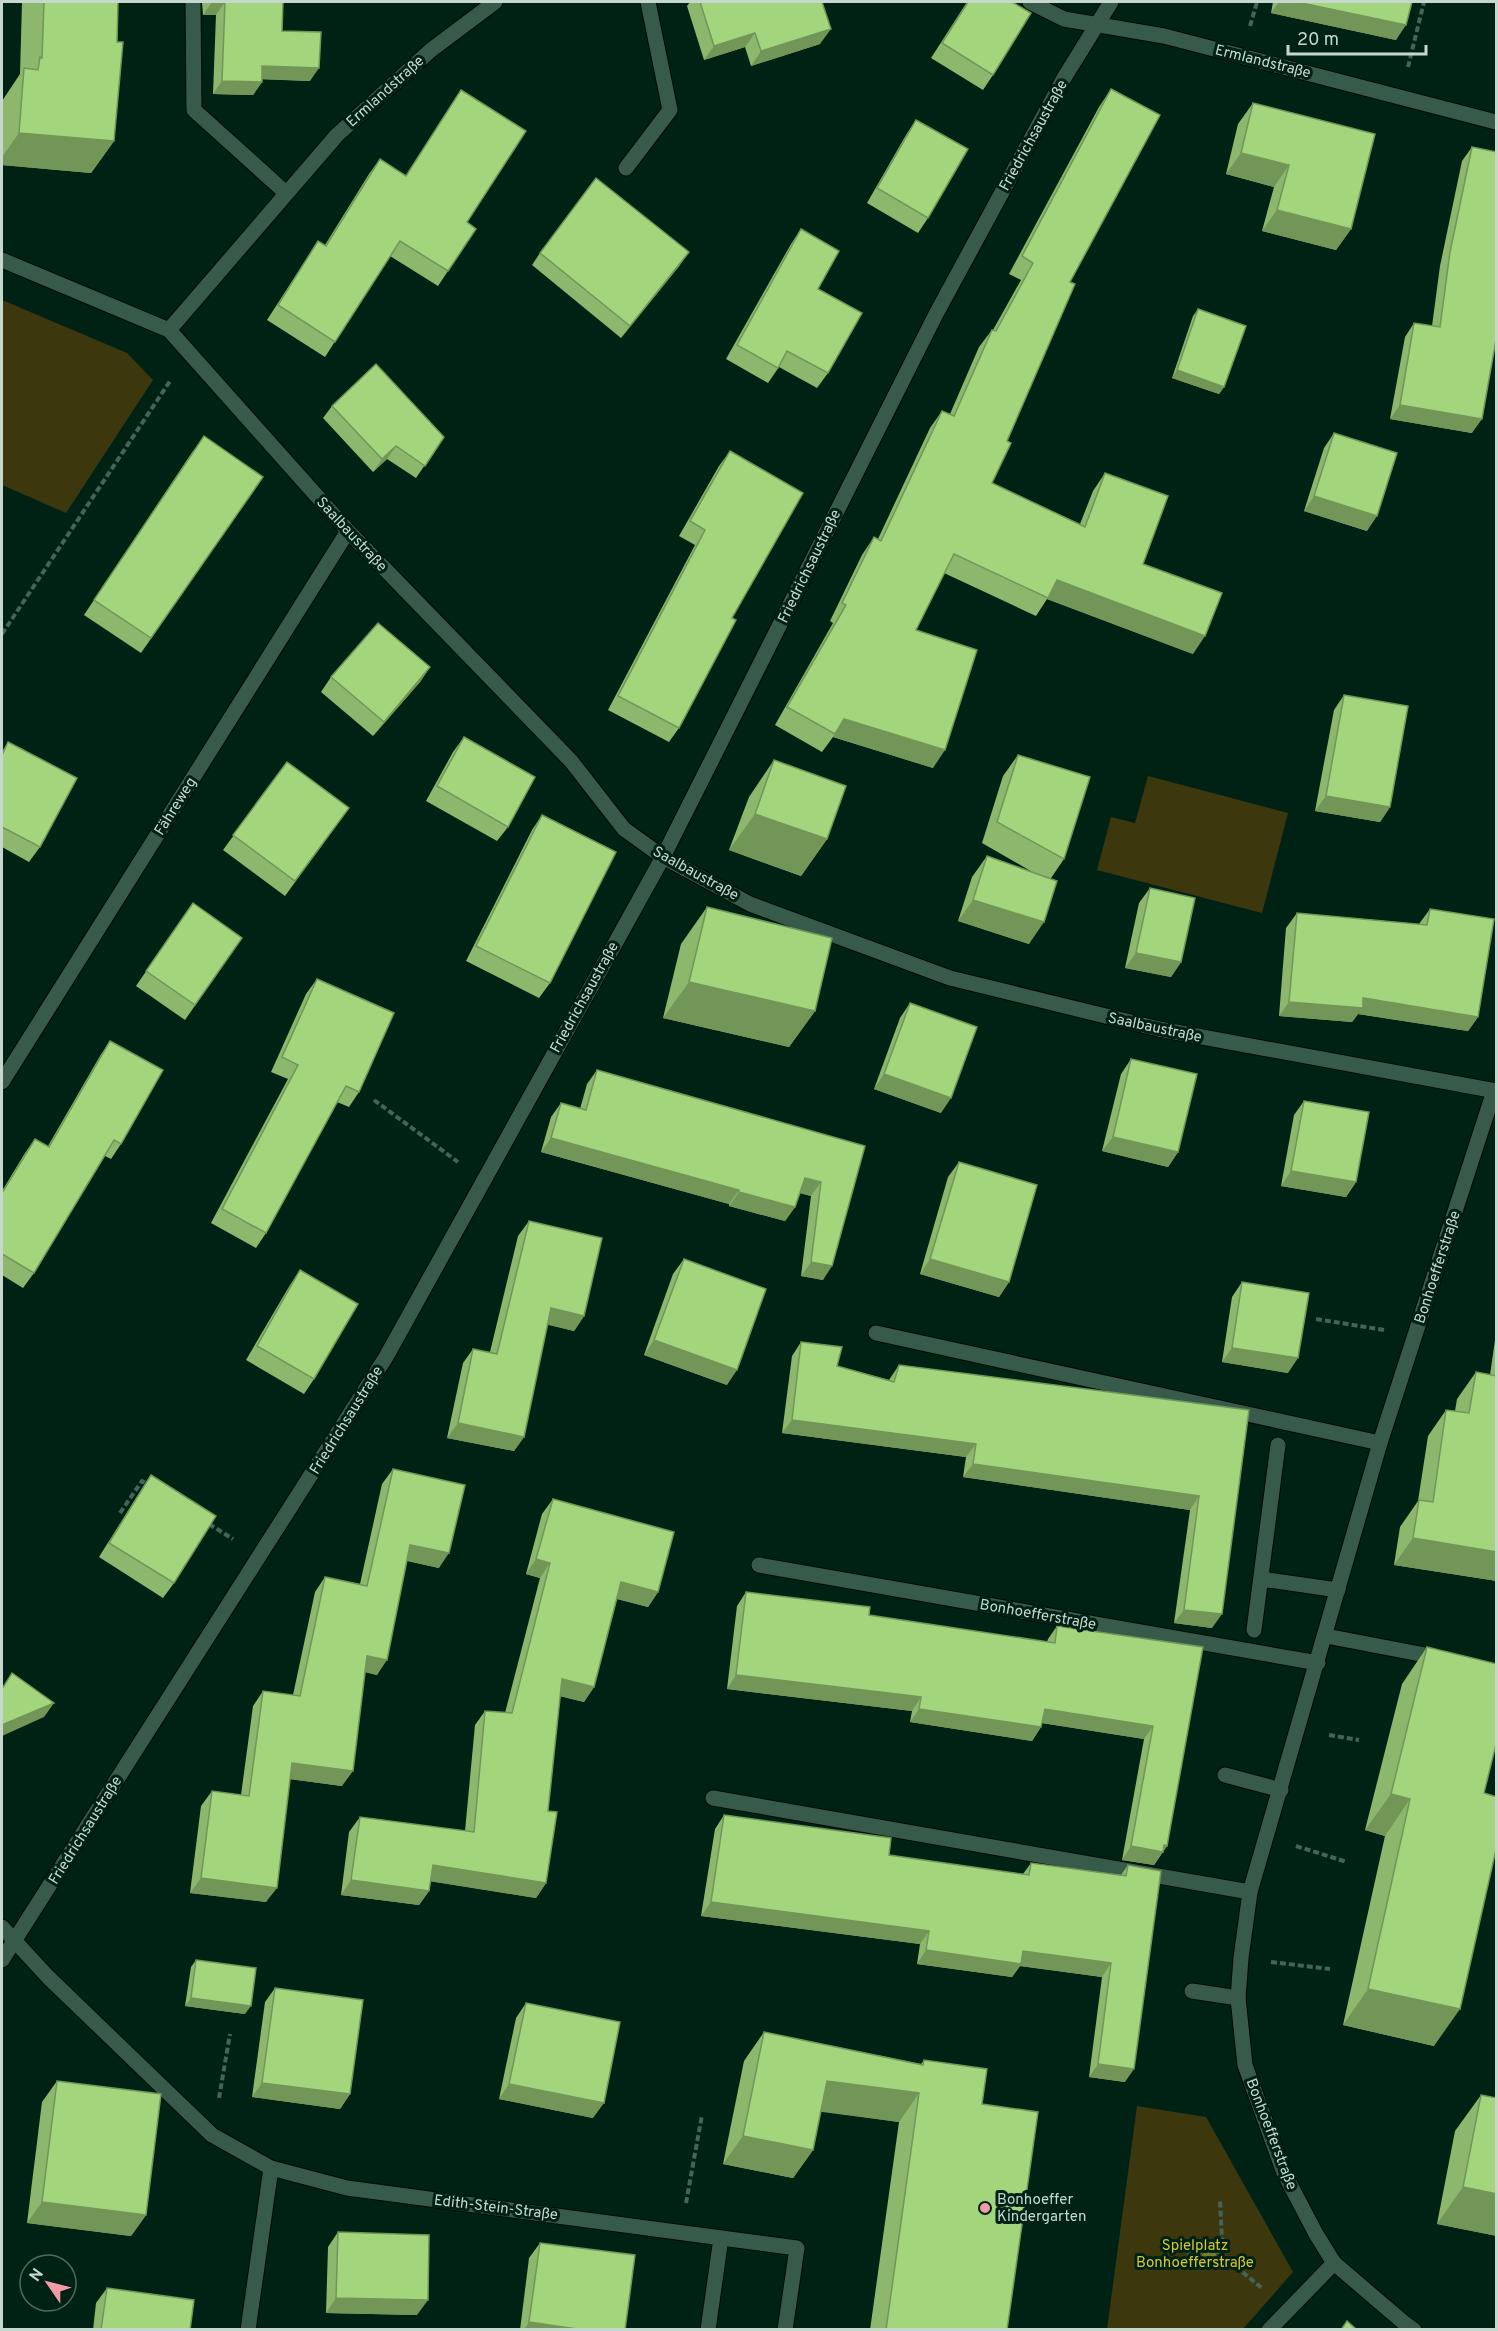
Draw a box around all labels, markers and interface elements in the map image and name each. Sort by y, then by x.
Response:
scale bar [1288,18,1426,56]
text: 20 m [1297,29,1339,52]
street label: Ermlandstraße [1213,41,1313,84]
street label: Ermlandstraße [343,52,429,132]
street label: Friedrichsaustraße [996,77,1073,195]
street label: Saalbaustraße [311,494,390,576]
street label: Friedrichsaustraße [775,507,846,627]
street label: Fähreweg [151,774,202,839]
street label: Saalbaustraße [649,843,742,906]
street label: Friedrichsaustraße [547,939,624,1057]
street label: Saalbaustraße [1106,1009,1203,1048]
street label: Bonhoefferstraße [1411,1209,1466,1326]
street label: Friedrichsaustraße [306,1363,388,1478]
street label: Bonhoefferstraße [978,1596,1097,1635]
street label: Friedrichsaustraße [45,1773,127,1888]
street label: Bonhoefferstraße [1241,2076,1301,2193]
street label: Edith-Stein-Straße [433,2191,559,2226]
place label: Bonhoeffer Kindergarten [997,2191,1086,2227]
marker: Bonhoeffer Kindergarten [978,2201,992,2215]
park label: Spielplatz Bonhoefferstraße [1136,2237,1254,2273]
north arrow [18,2253,78,2313]
text: N [26,2265,49,2286]

